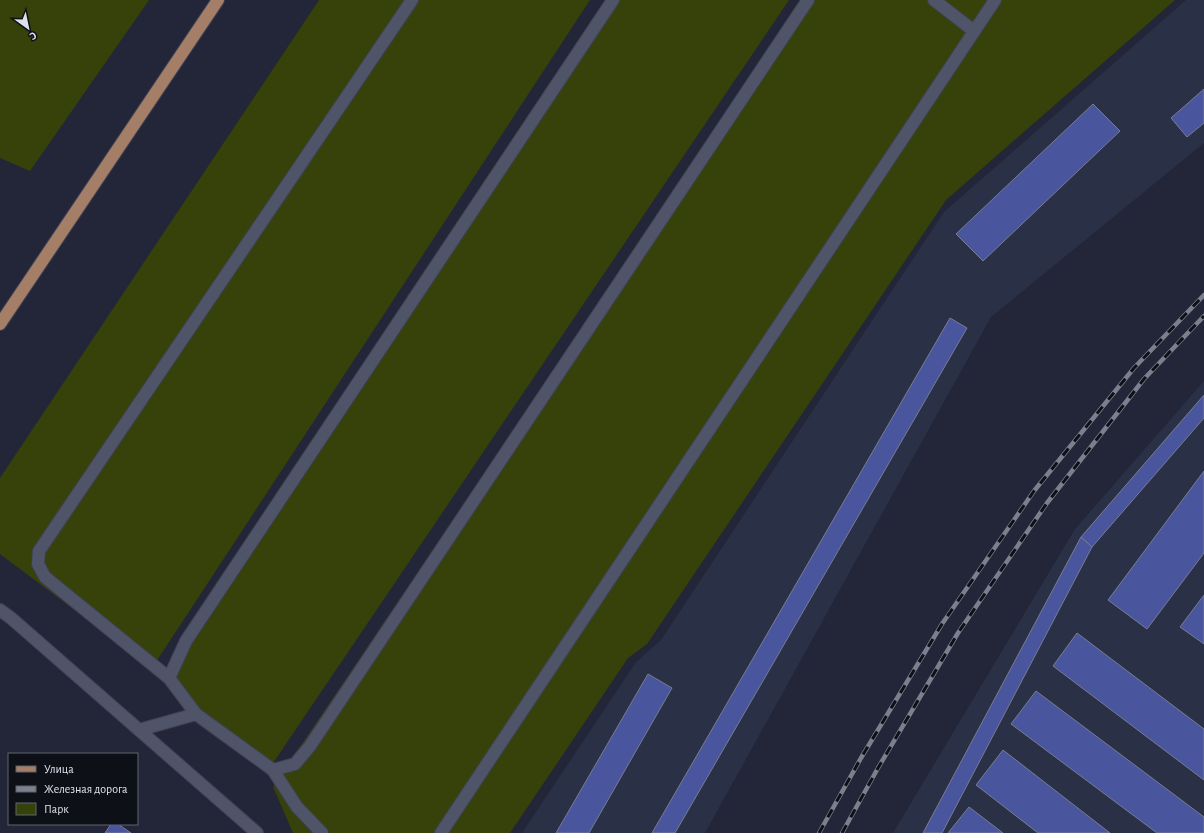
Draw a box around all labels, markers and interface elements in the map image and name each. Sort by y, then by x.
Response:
north arrow [8,8,48,48]
text: С [28,30,39,42]
legend [8,753,138,825]
text: Улица [44,763,74,775]
text: Железная дорога [44,783,128,795]
text: Парк [44,803,69,815]

